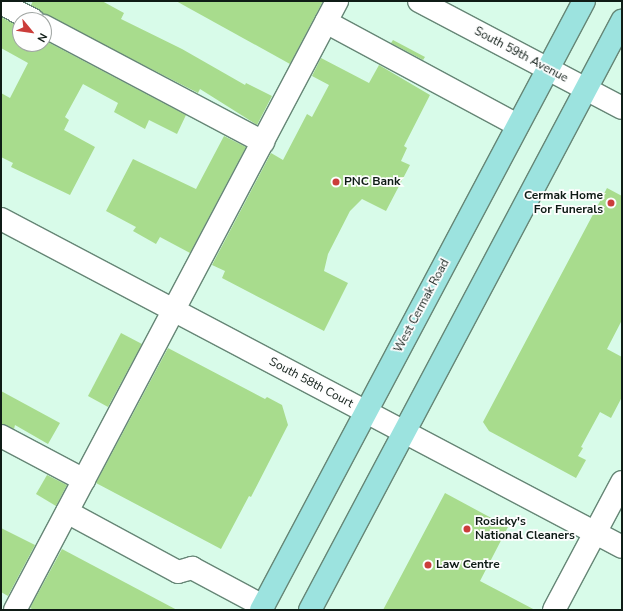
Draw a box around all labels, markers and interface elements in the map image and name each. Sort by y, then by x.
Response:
north arrow [12,12,52,52]
street label: South 59th Avenue [472,24,570,86]
text: N [34,30,51,45]
place label: PNC Bank [344,175,400,189]
marker: PNC Bank [331,177,341,187]
place label: Cermak Home For Funerals [524,189,603,217]
marker: Cermak Home For Funerals [606,198,616,208]
street label: West Cermak Road [391,257,453,355]
street label: South 58th Court [266,355,356,411]
place label: Rosicky's National Cleaners [475,515,575,543]
marker: Rosicky's National Cleaners [462,524,472,534]
place label: Law Centre [436,558,500,572]
marker: Law Centre [423,560,433,570]

